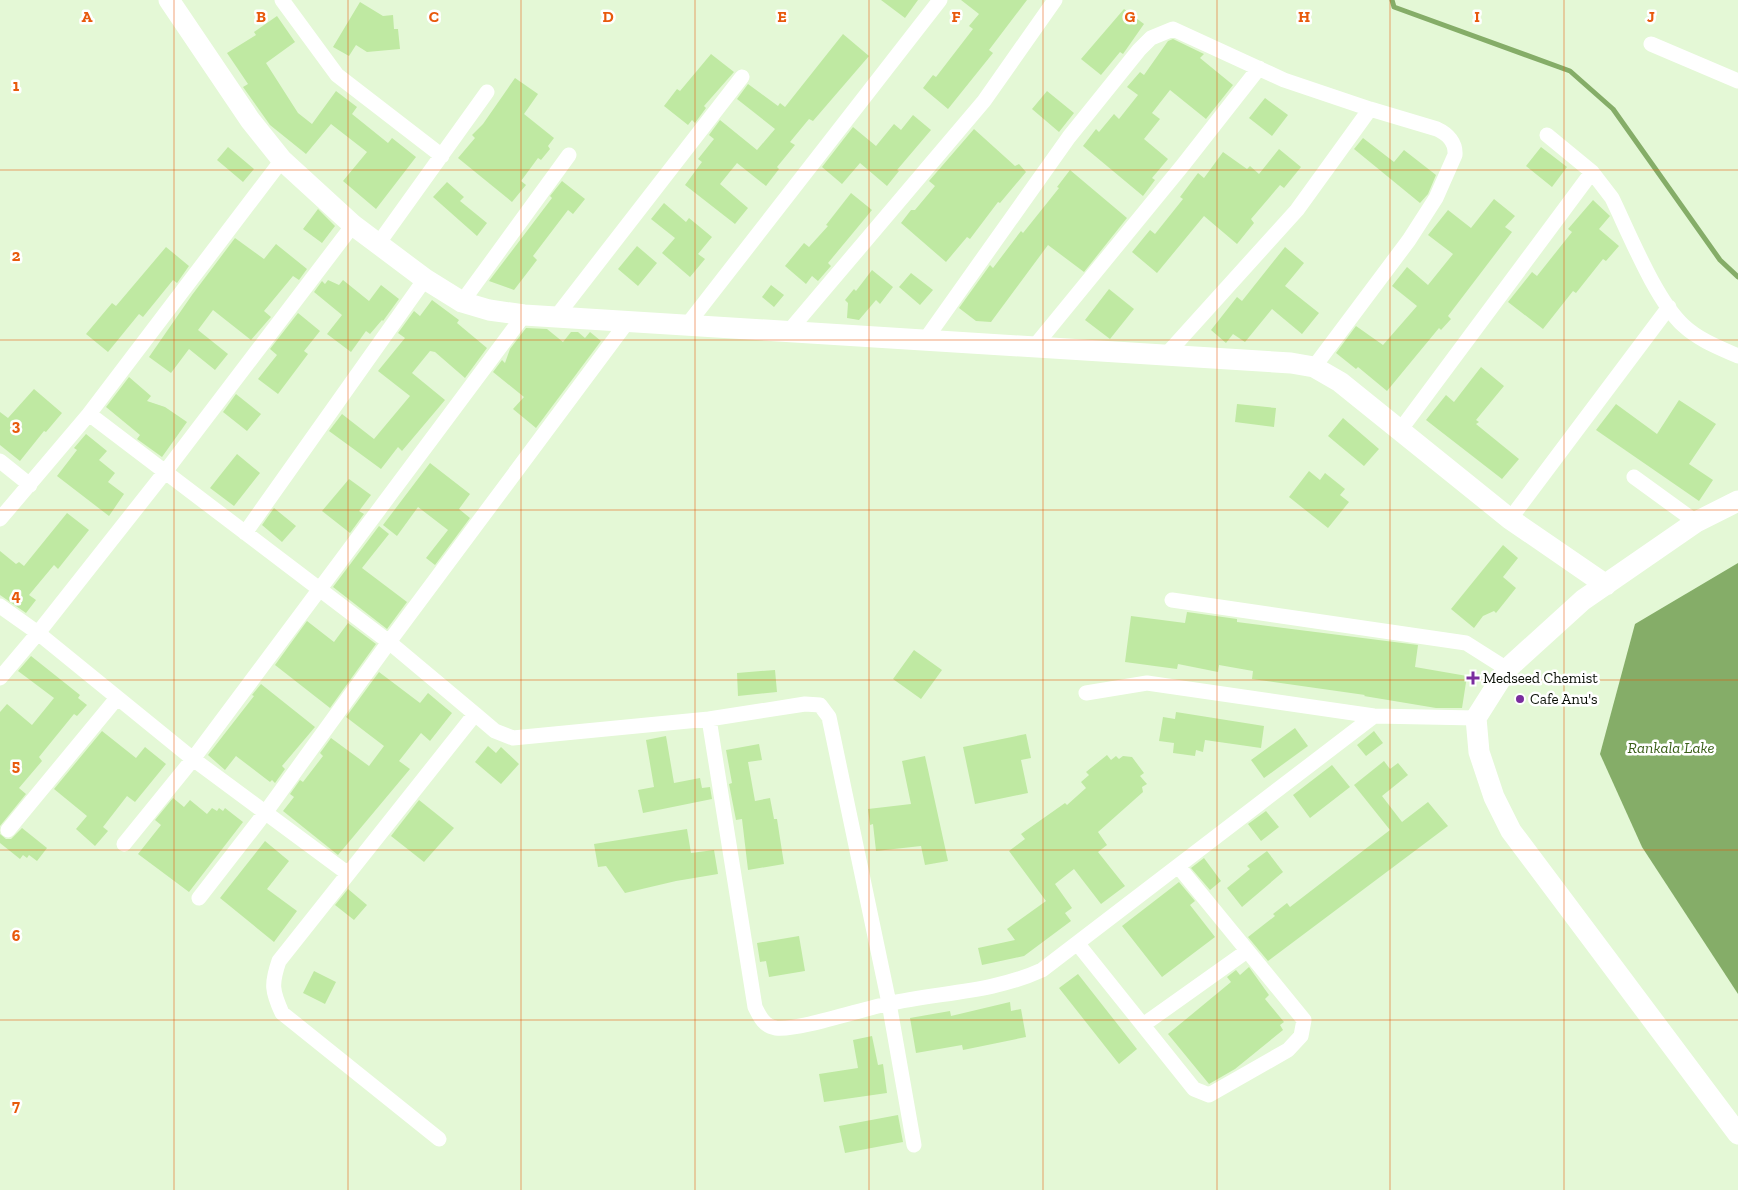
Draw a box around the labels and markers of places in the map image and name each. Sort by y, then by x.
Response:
place label: Medseed Chemist [1483,669,1598,687]
marker: Medseed Chemist [1467,672,1479,684]
place label: Cafe Anu's [1530,690,1598,708]
marker: Cafe Anu's [1514,693,1526,705]

